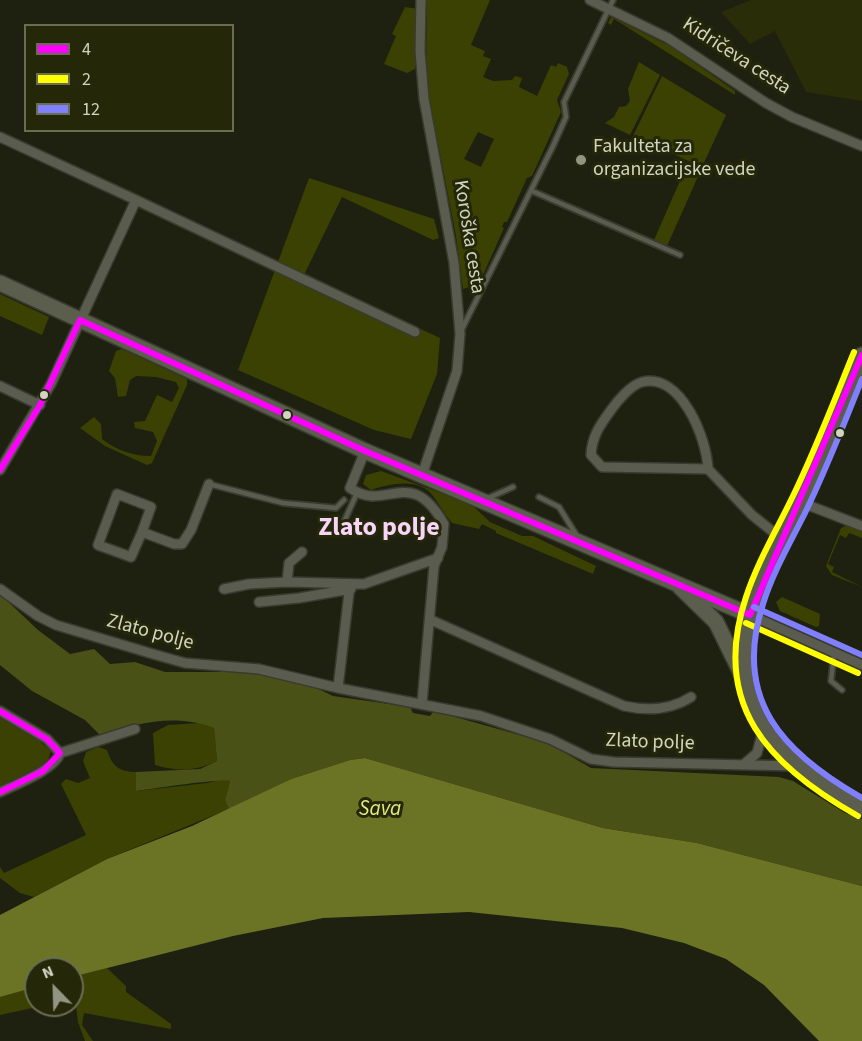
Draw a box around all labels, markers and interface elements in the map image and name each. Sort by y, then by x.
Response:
street label: Kidričeva cesta [677,13,795,101]
legend [24,24,234,132]
text: 4 [82,37,91,62]
text: 2 [82,67,91,92]
text: 12 [82,97,100,122]
place label: Fakulteta za organizacijske vede [593,136,755,183]
marker: Fakulteta za organizacijske vede [574,153,588,167]
street label: Koroška cesta [447,178,489,296]
unlabelled marker [38,389,50,401]
unlabelled marker [281,409,293,421]
unlabelled marker [834,427,846,439]
district label: Zlato polje [318,513,440,545]
street label: Zlato polje [104,610,196,656]
street label: Zlato polje [605,729,695,757]
water label: Sava [359,797,401,823]
north arrow [24,957,84,1017]
text: N [39,960,57,984]

